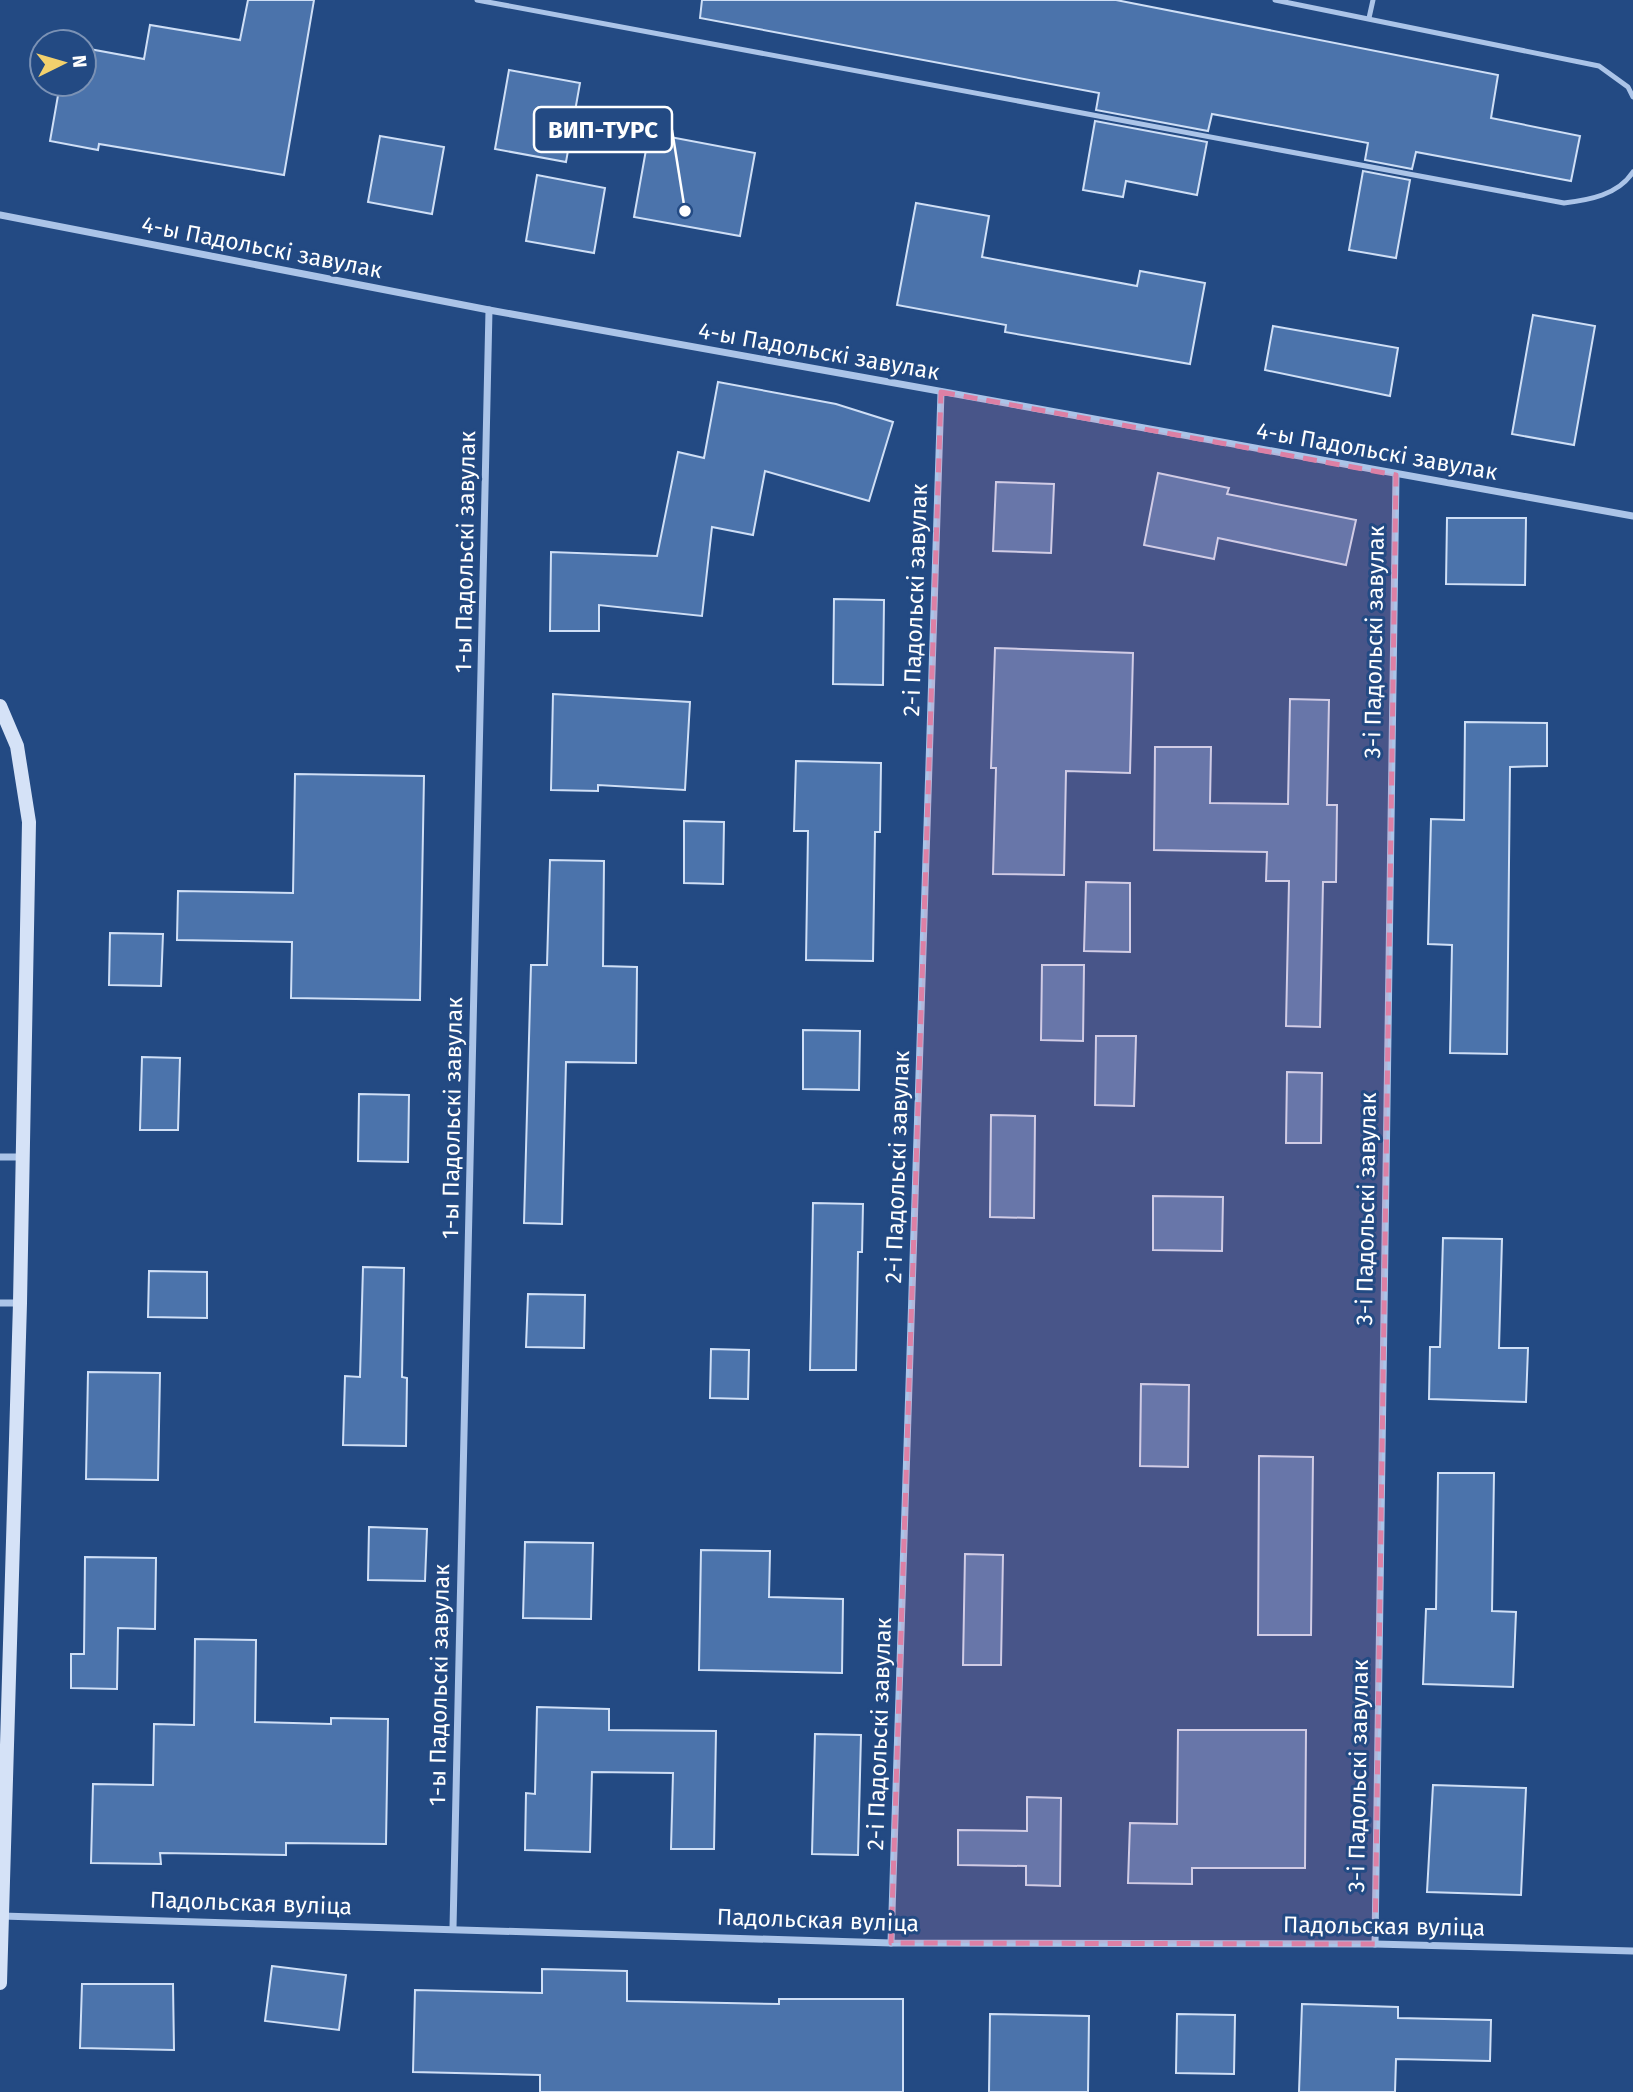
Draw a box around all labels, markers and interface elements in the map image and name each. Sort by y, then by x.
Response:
north arrow [28,28,98,98]
text: N [67,54,91,69]
callout: ВИП-ТУРС [534,107,672,152]
text: ВИП-ТУРС [548,116,658,144]
street label: 4-ы Падольскі завулак [139,210,385,284]
street label: 4-ы Падольскі завулак [696,316,942,386]
street label: 4-ы Падольскі завулак [1254,416,1500,486]
street label: 1-ы Падольскі завулак [449,431,481,673]
street label: 2-і Падольскі завулак [897,483,933,717]
street label: 3-і Падольскі завулак [1358,525,1390,759]
street label: 1-ы Падольскі завулак [436,997,468,1239]
street label: 2-і Падольскі завулак [879,1050,915,1284]
street label: 3-і Падольскі завулак [1350,1092,1382,1326]
street label: 1-ы Падольскі завулак [423,1564,455,1806]
street label: 2-і Падольскі завулак [861,1617,897,1851]
street label: 3-і Падольскі завулак [1342,1659,1374,1893]
street label: Падольская вуліца [149,1885,353,1921]
street label: Падольская вуліца [716,1902,920,1938]
street label: Падольская вуліца [1283,1910,1485,1942]

